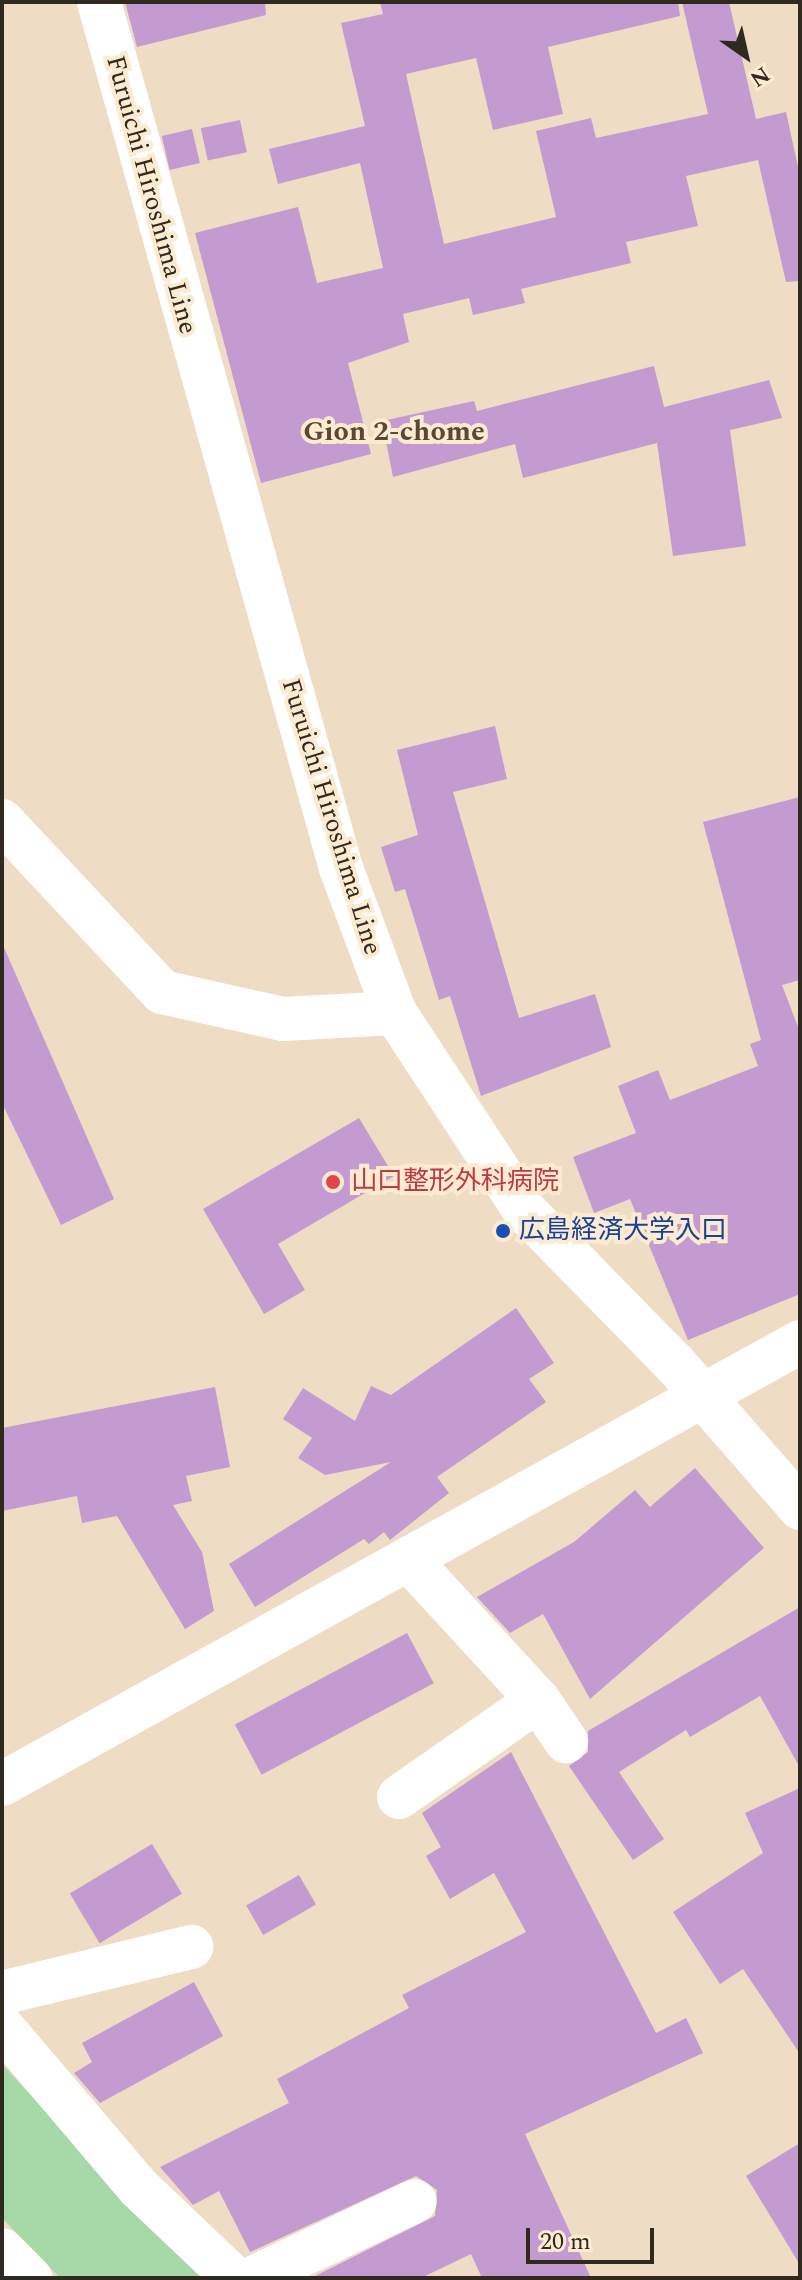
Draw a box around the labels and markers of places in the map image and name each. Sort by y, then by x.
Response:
place label: 山口整形外科病院 [351,1166,559,1198]
marker: 山口整形外科病院 [322,1171,344,1193]
place label: 広島経済大学入口 [519,1215,727,1247]
marker: 広島経済大学入口 [494,1222,512,1240]

